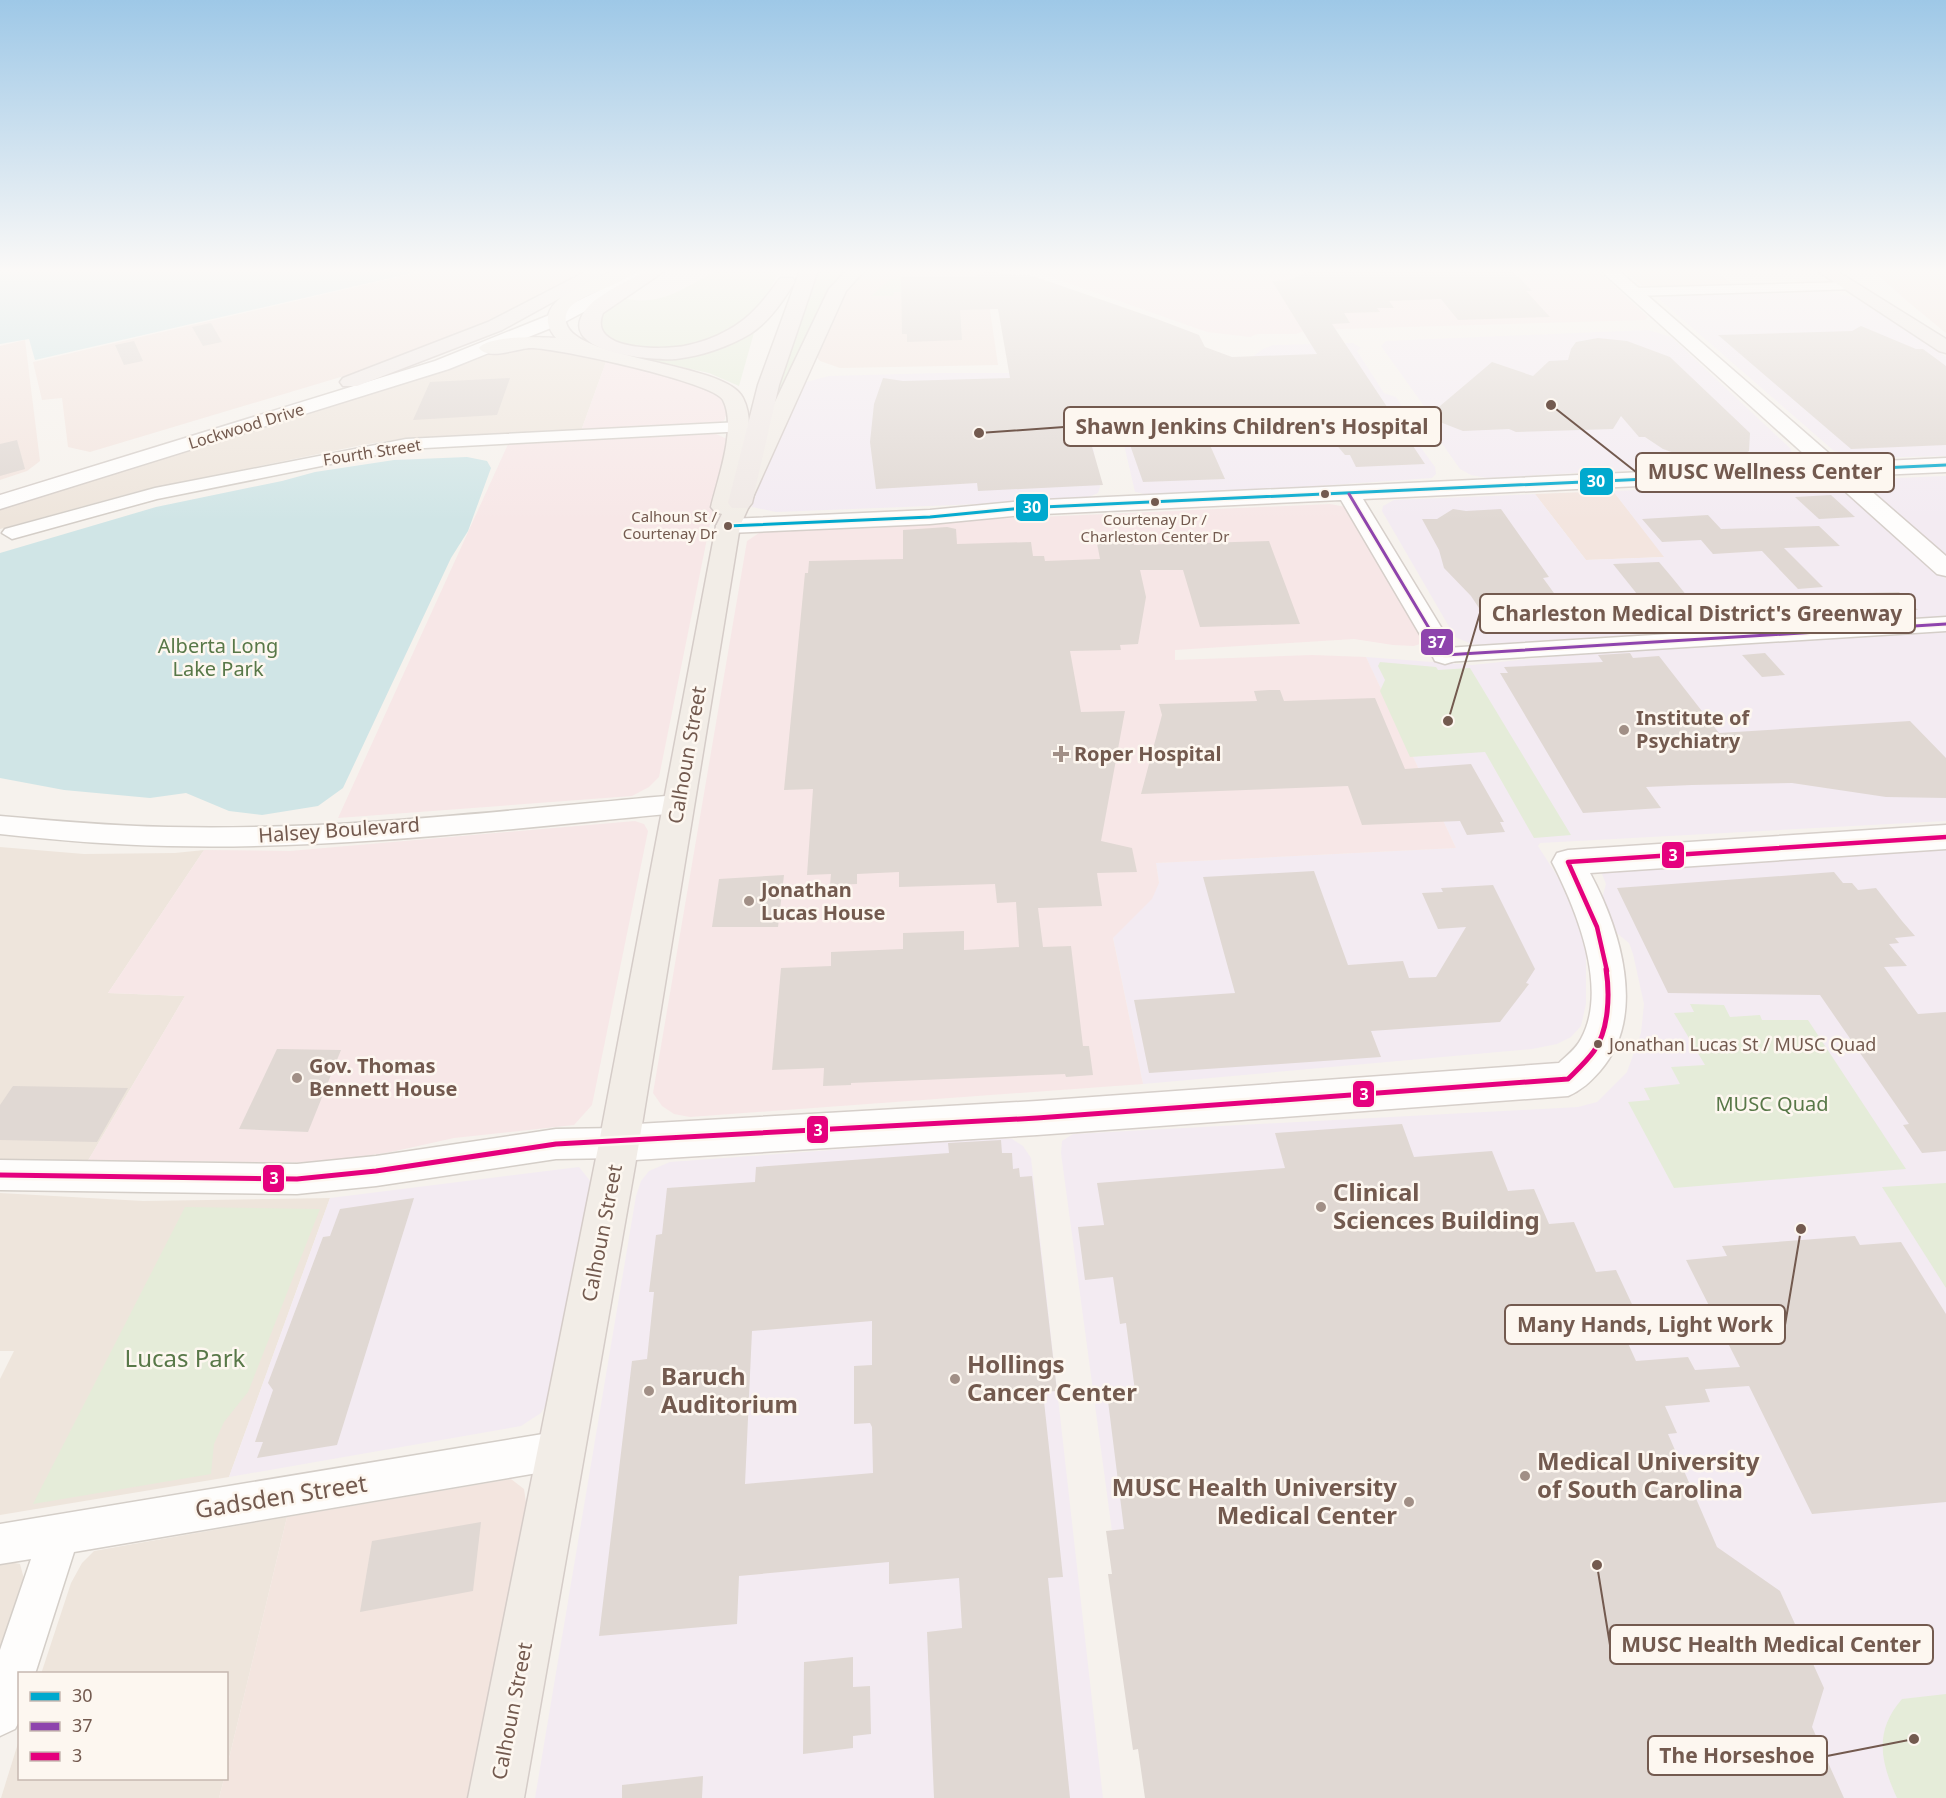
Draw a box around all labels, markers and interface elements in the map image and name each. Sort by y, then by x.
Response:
street label: Lockwood Drive [186,398,306,454]
callout: Shawn Jenkins Children's Hospital [1064,407,1441,446]
text: Shawn Jenkins Children's Hospital [1075,412,1429,440]
street label: Fourth Street [321,433,423,471]
callout: MUSC Wellness Center [1636,453,1894,492]
text: MUSC Wellness Center [1648,457,1883,485]
line badge: 30 [1579,467,1614,496]
text: 30 [1587,470,1605,492]
unlabelled marker [1319,488,1331,500]
line badge: 30 [1015,493,1049,522]
text: 30 [1023,496,1041,518]
marker: Courtenay Dr / Charleston Center Dr [1149,496,1161,508]
place label: Calhoun St / Courtenay Dr [623,506,717,543]
place label: Courtenay Dr / Charleston Center Dr [1081,509,1229,546]
marker: Calhoun St / Courtenay Dr [722,520,734,532]
callout: Charleston Medical District's Greenway [1480,594,1915,633]
text: Charleston Medical District's Greenway [1492,599,1902,627]
line badge: 37 [1420,628,1454,656]
text: 37 [1428,631,1446,653]
park label: Alberta Long Lake Park [158,632,278,682]
street label: Calhoun Street [661,684,712,826]
place label: Institute of Psychiatry [1636,704,1750,754]
marker: Institute of Psychiatry [1617,723,1631,737]
place label: Roper Hospital [1074,740,1221,767]
marker: Roper Hospital [1052,745,1070,763]
street label: Halsey Boulevard [257,810,421,849]
line badge: 3 [1661,841,1685,869]
text: 3 [1668,844,1678,866]
place label: Jonathan Lucas House [759,876,886,926]
marker: Jonathan Lucas House [742,894,756,908]
place label: Jonathan Lucas St / MUSC Quad [1607,1032,1876,1056]
marker: Jonathan Lucas St / MUSC Quad [1592,1038,1604,1050]
place label: Gov. Thomas Bennett House [309,1052,458,1102]
marker: Gov. Thomas Bennett House [290,1071,304,1085]
line badge: 3 [1352,1080,1375,1108]
text: 3 [1359,1083,1369,1105]
park label: MUSC Quad [1715,1090,1829,1117]
line badge: 3 [806,1115,829,1144]
text: 3 [813,1119,823,1141]
street label: Calhoun Street [575,1162,628,1304]
line badge: 3 [262,1164,285,1193]
text: 3 [269,1167,279,1189]
place label: Clinical Sciences Building [1333,1175,1540,1236]
marker: Clinical Sciences Building [1314,1200,1328,1214]
callout: Many Hands, Light Work [1505,1305,1785,1344]
text: Many Hands, Light Work [1517,1310,1774,1338]
park label: Lucas Park [125,1341,246,1374]
place label: Hollings Cancer Center [967,1347,1137,1408]
place label: Baruch Auditorium [661,1359,798,1420]
marker: Hollings Cancer Center [948,1372,962,1386]
marker: Baruch Auditorium [642,1384,656,1398]
place label: Medical University of South Carolina [1537,1444,1760,1505]
street label: Gadsden Street [192,1466,369,1525]
marker: Medical University of South Carolina [1518,1469,1532,1483]
place label: MUSC Health University Medical Center [1112,1470,1397,1531]
marker: MUSC Health University Medical Center [1402,1495,1416,1509]
callout: MUSC Health Medical Center [1610,1625,1933,1664]
text: MUSC Health Medical Center [1621,1630,1921,1658]
street label: Calhoun Street [485,1640,538,1782]
legend [18,1672,228,1780]
text: 30 [72,1683,93,1707]
text: 37 [72,1713,93,1737]
callout: The Horseshoe [1648,1736,1827,1775]
text: The Horseshoe [1659,1741,1815,1769]
text: 3 [72,1743,82,1767]

